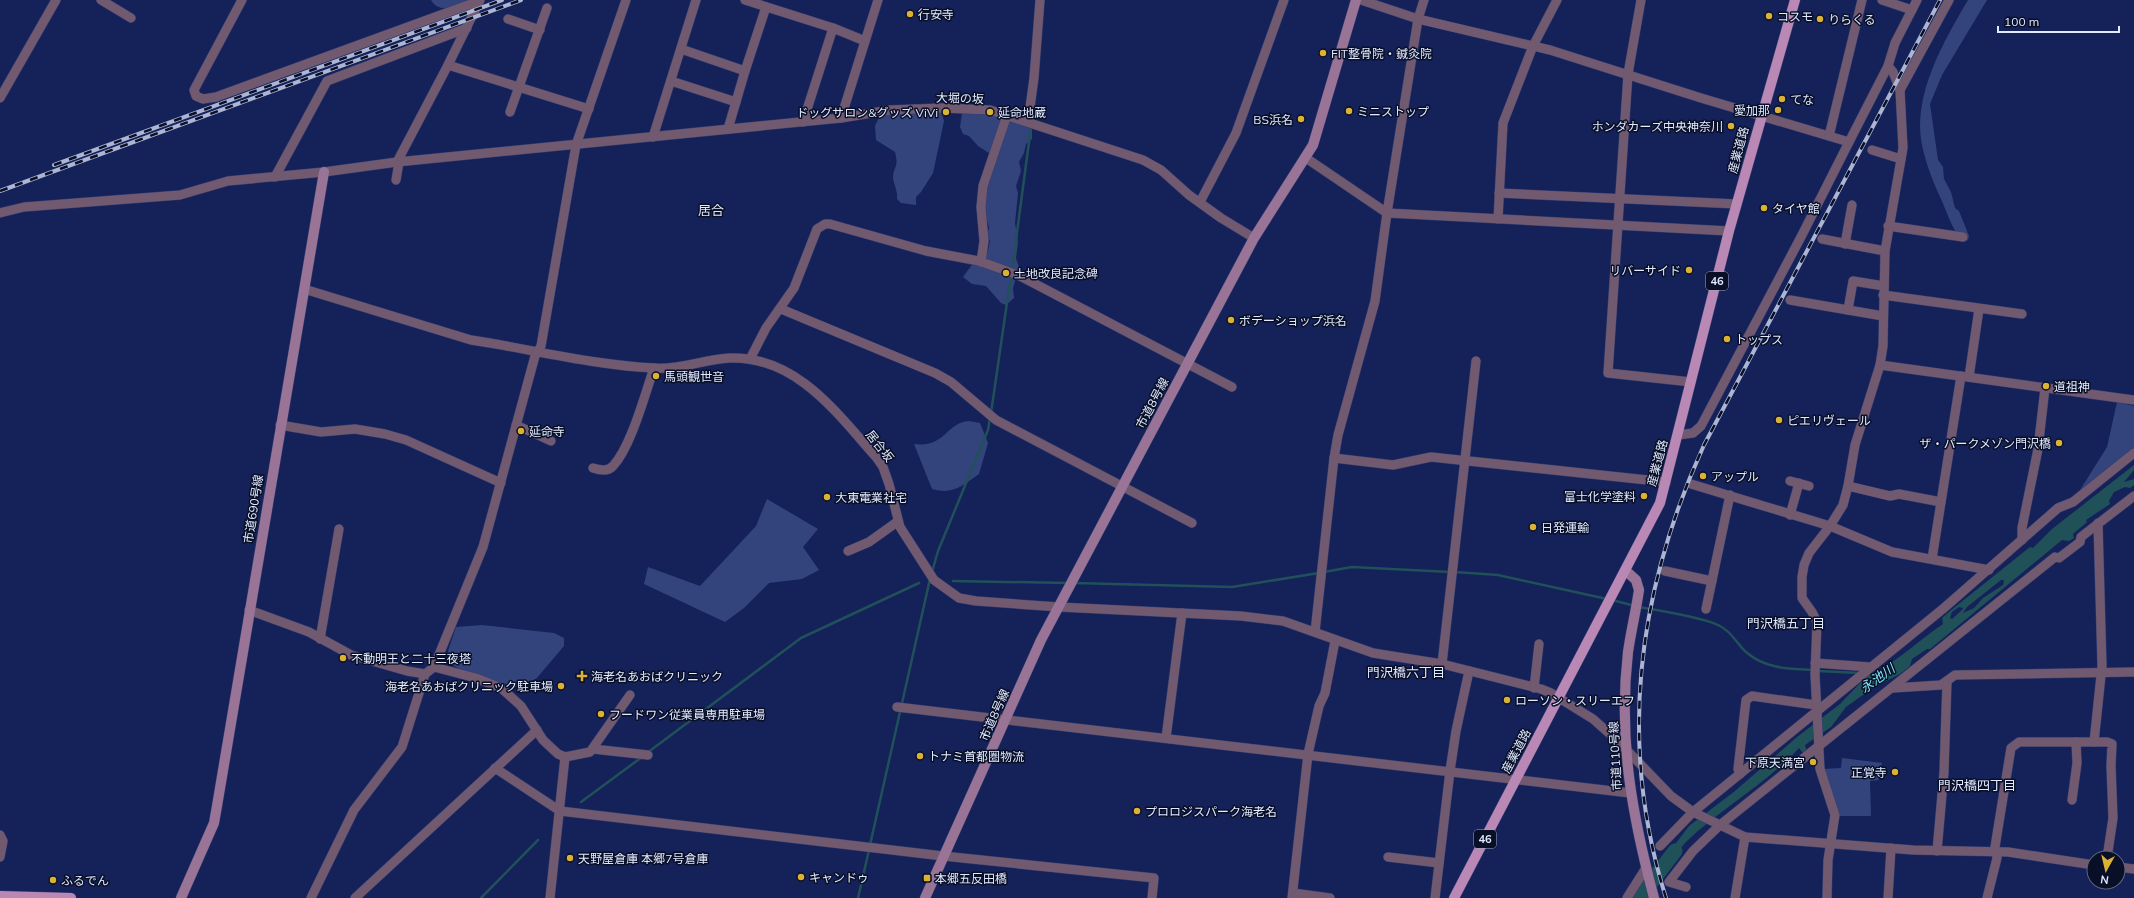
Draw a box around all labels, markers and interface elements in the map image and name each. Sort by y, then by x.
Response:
place label: 行安寺 [918,7,954,22]
scale bar [1998,8,2119,34]
marker: 行安寺 [905,9,915,19]
place label: コスモ [1777,9,1813,24]
marker: コスモ [1764,11,1774,21]
place label: りらくる [1828,12,1876,27]
marker: りらくる [1815,14,1825,24]
text: 100 m [2004,14,2039,29]
place label: FIT整骨院・鍼灸院 [1331,46,1432,61]
marker: FIT整骨院・鍼灸院 [1318,48,1328,58]
street label: 大堀の坂 [936,90,984,106]
place label: てな [1790,92,1814,107]
marker: てな [1777,94,1787,104]
place label: 愛加那 [1734,103,1770,118]
place label: ミニストップ [1357,104,1429,119]
place label: ドッグサロン&グッズ ViVi [796,105,938,120]
place label: 延命地蔵 [998,105,1046,120]
marker: 愛加那 [1773,105,1783,115]
marker: ミニストップ [1344,106,1354,116]
marker: ドッグサロン&グッズ ViVi [941,107,951,117]
marker: 延命地蔵 [985,107,995,117]
place label: BS浜名 [1253,112,1293,127]
marker: BS浜名 [1296,114,1306,124]
place label: ホンダカーズ中央神奈川 [1592,119,1723,134]
marker: ホンダカーズ中央神奈川 [1726,121,1736,131]
street label: 産業道路 [1725,125,1751,175]
place label: タイヤ館 [1772,201,1820,216]
district label: 居合 [698,202,724,218]
marker: タイヤ館 [1759,203,1769,213]
place label: リバーサイド [1609,263,1681,278]
marker: リバーサイド [1684,265,1694,275]
place label: 土地改良記念碑 [1014,266,1098,281]
marker: 土地改良記念碑 [1001,268,1011,278]
road number: 46 [1706,272,1728,290]
place label: ボデーショップ浜名 [1239,313,1347,328]
marker: ボデーショップ浜名 [1226,315,1236,325]
place label: トップス [1735,332,1783,347]
marker: トップス [1722,334,1732,344]
place label: 馬頭観世音 [664,369,724,384]
marker: 馬頭観世音 [651,371,661,381]
street label: 市道8号線 [1132,375,1172,431]
place label: 道祖神 [2054,379,2090,394]
marker: 道祖神 [2041,381,2051,391]
place label: ピエリヴェール [1787,413,1871,428]
marker: ピエリヴェール [1774,415,1784,425]
place label: 延命寺 [529,424,565,439]
marker: 延命寺 [516,426,526,436]
street label: 居合坂 [863,427,897,465]
place label: ザ・パークメゾン門沢橋 [1919,436,2051,451]
street label: 産業道路 [1644,438,1670,488]
marker: ザ・パークメゾン門沢橋 [2054,438,2064,448]
place label: アップル [1711,469,1759,484]
marker: アップル [1698,471,1708,481]
street label: 市道690号線 [240,473,266,545]
place label: 富士化学塗料 [1564,489,1636,504]
place label: 大東電業社宅 [835,490,907,505]
marker: 富士化学塗料 [1639,491,1649,501]
marker: 大東電業社宅 [822,492,832,502]
place label: 日発運輸 [1541,520,1589,535]
marker: 日発運輸 [1528,522,1538,532]
district label: 門沢橋五丁目 [1747,615,1825,631]
place label: 不動明王と二十三夜塔 [351,651,471,666]
marker: 不動明王と二十三夜塔 [338,653,348,663]
water label: 永池川 [1857,659,1899,696]
district label: 門沢橋六丁目 [1367,664,1445,680]
place label: 海老名あおばクリニック [591,669,723,684]
marker: 海老名あおばクリニック [576,670,588,682]
place label: 海老名あおばクリニック駐車場 [385,679,553,694]
marker: 海老名あおばクリニック駐車場 [556,681,566,691]
street label: 市道8号線 [976,687,1012,743]
place label: ローソン・スリーエフ [1515,693,1635,708]
marker: ローソン・スリーエフ [1502,695,1512,705]
place label: フードワン従業員専用駐車場 [609,707,765,722]
marker: フードワン従業員専用駐車場 [596,709,606,719]
street label: 市道110号線 [1606,721,1624,791]
street label: 産業道路 [1498,726,1534,776]
place label: トナミ首都圏物流 [928,749,1024,764]
marker: トナミ首都圏物流 [915,751,925,761]
place label: 下原天満宮 [1745,755,1805,770]
marker: 下原天満宮 [1808,757,1818,767]
place label: 正覚寺 [1851,765,1887,780]
marker: 正覚寺 [1890,767,1900,777]
district label: 門沢橋四丁目 [1938,777,2016,793]
place label: プロロジスパーク海老名 [1145,804,1277,819]
marker: プロロジスパーク海老名 [1132,806,1142,816]
road number: 46 [1474,830,1496,848]
north arrow [2086,850,2126,890]
place label: 天野屋倉庫 本郷7号倉庫 [578,851,708,866]
marker: 天野屋倉庫 本郷7号倉庫 [565,853,575,863]
place label: キャンドゥ [809,870,869,885]
place label: 本郷五反田橋 [935,871,1007,886]
marker: キャンドゥ [796,872,806,882]
text: N [2100,872,2110,887]
place label: ふるでん [61,873,109,888]
marker: 本郷五反田橋 [922,873,932,883]
marker: ふるでん [48,875,58,885]

